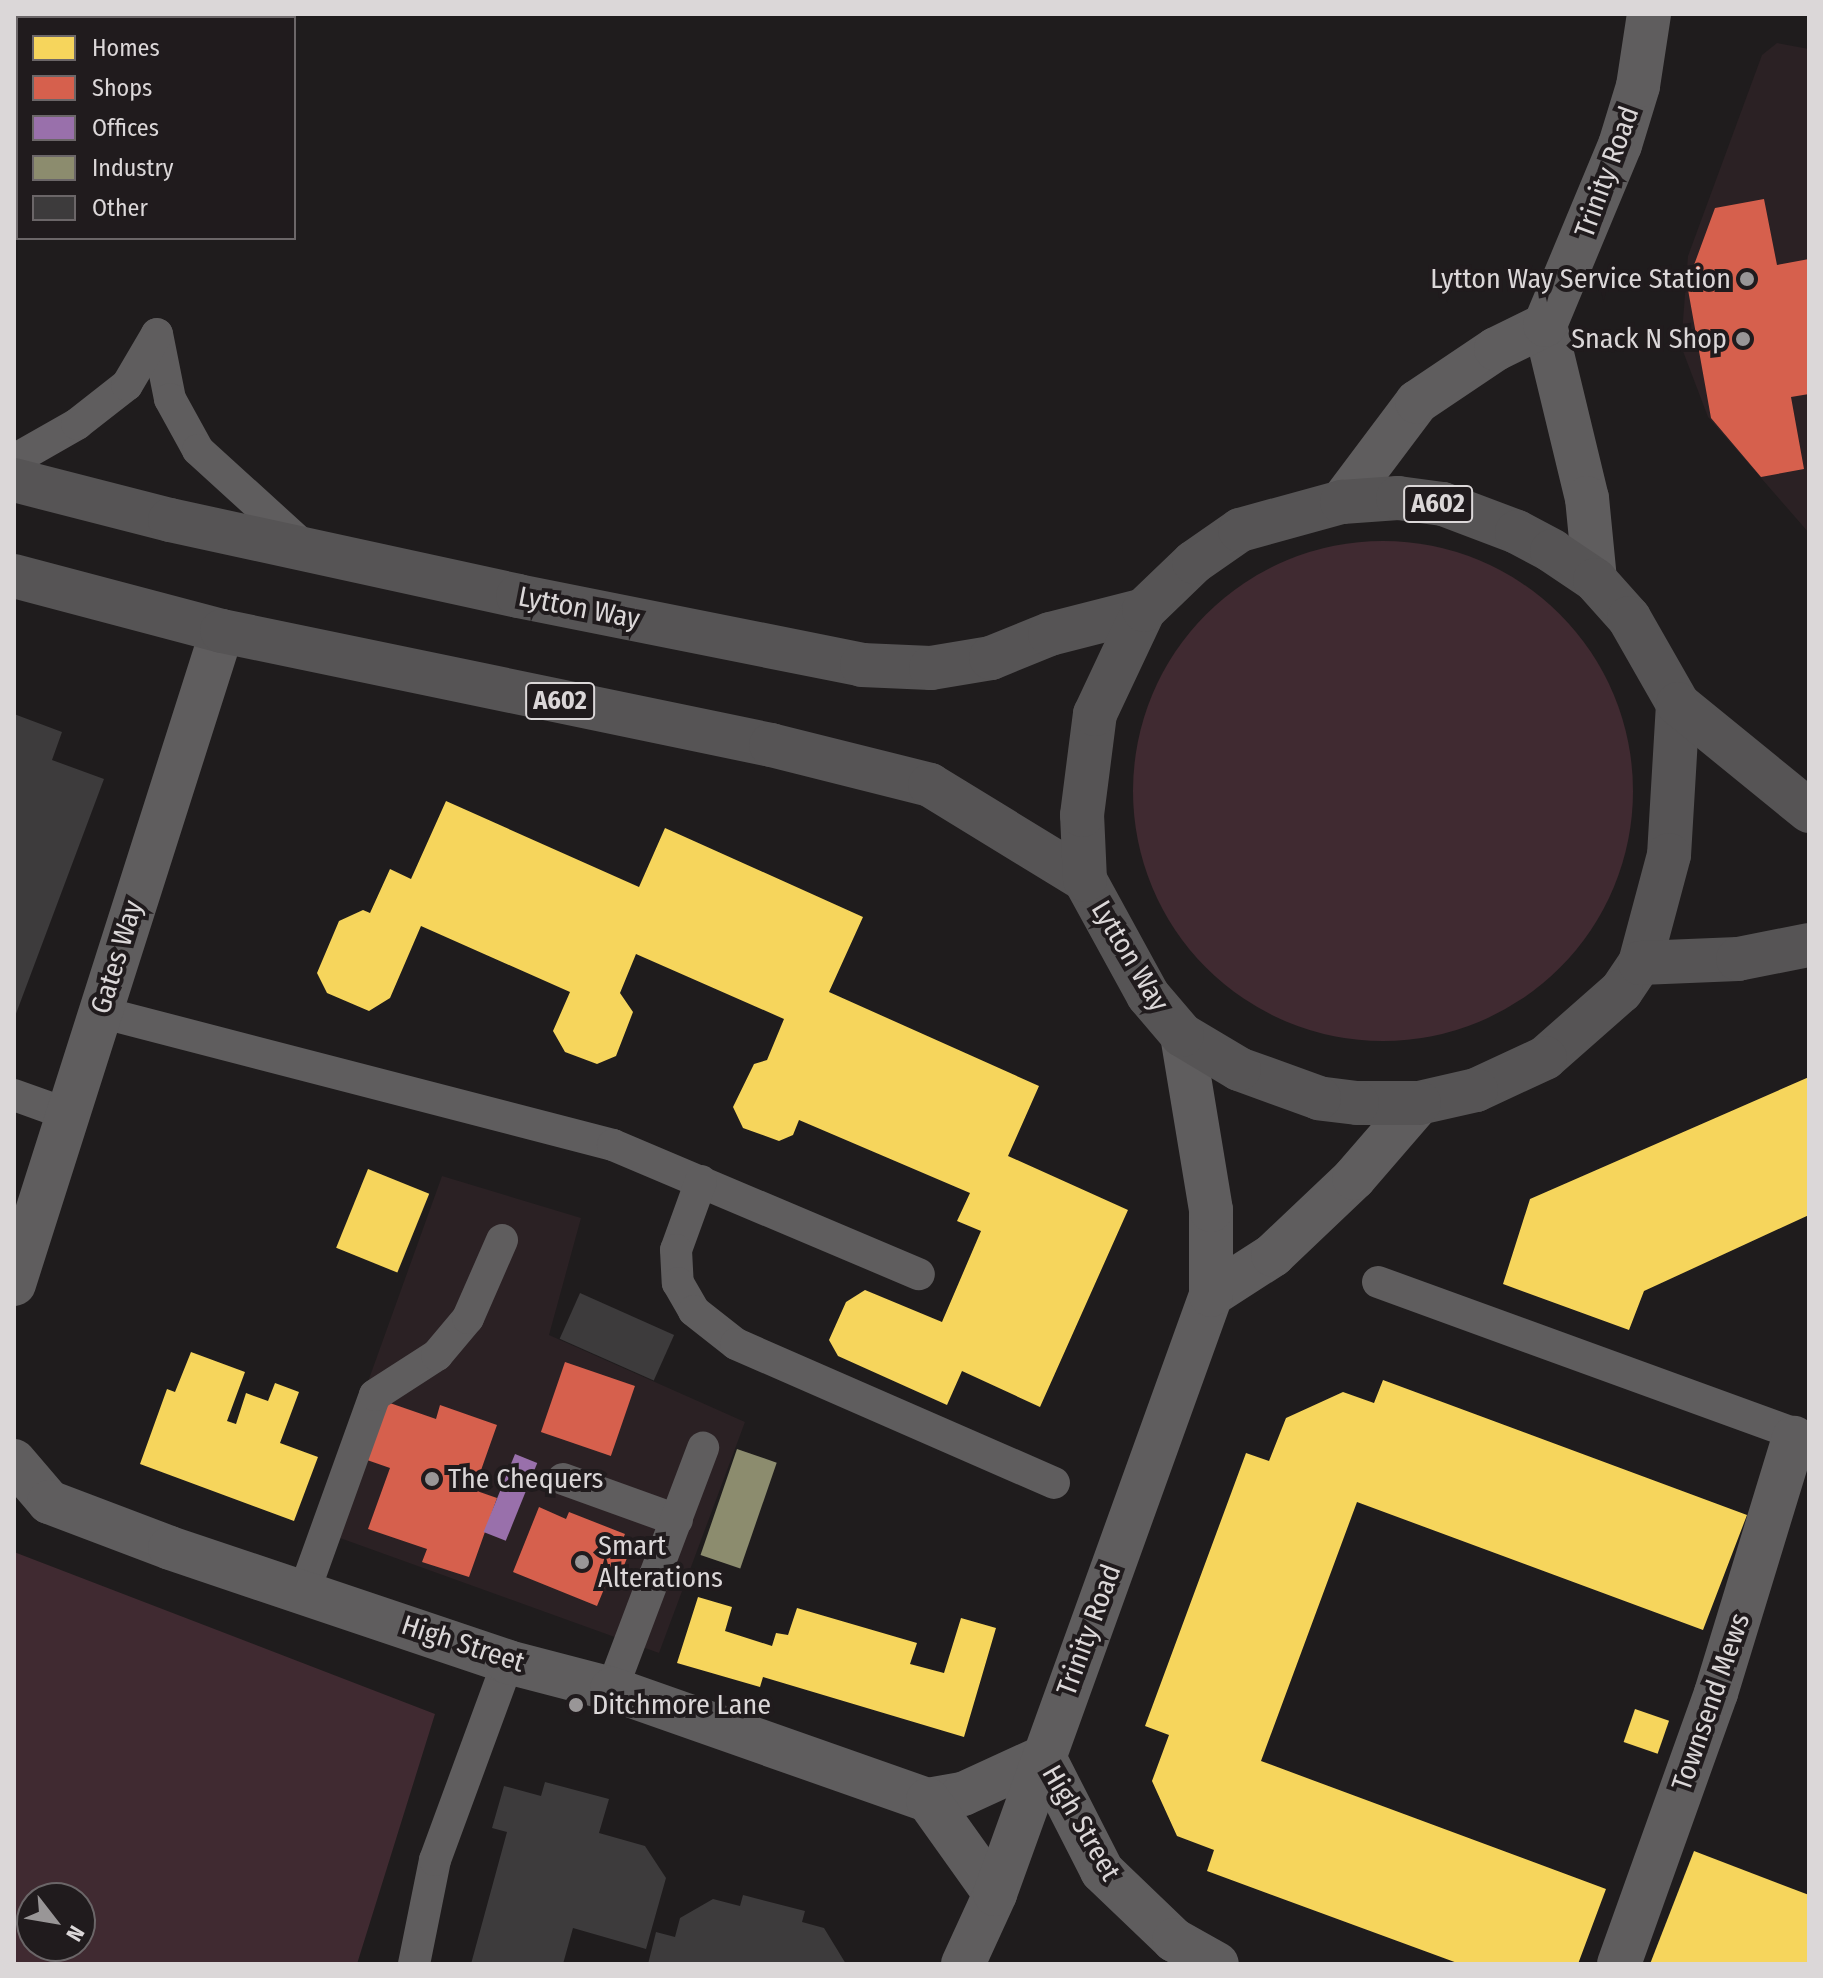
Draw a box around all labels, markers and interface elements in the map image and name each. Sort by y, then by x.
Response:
legend [16,16,296,240]
text: Homes [92,34,160,62]
text: Shops [92,74,152,102]
street label: Trinity Road [1568,102,1646,242]
text: Offices [92,114,159,142]
text: Industry [92,154,174,182]
text: Other [92,194,148,222]
place label: Lytton Way Service Station [1430,262,1731,296]
marker: Lytton Way Service Station [1738,270,1756,288]
place label: Snack N Shop [1571,322,1727,356]
marker: Snack N Shop [1734,330,1752,348]
road number: A602 [1402,482,1474,526]
street label: Lytton Way [515,580,643,636]
road number: A602 [524,679,596,723]
street label: Lytton Way [1084,895,1176,1017]
street label: Gates Way [84,896,150,1018]
place label: The Chequers [448,1462,603,1496]
marker: The Chequers [423,1470,441,1488]
place label: Smart Alterations [598,1529,723,1595]
marker: Smart Alterations [573,1553,591,1571]
street label: Trinity Road [1050,1560,1128,1700]
street label: High Street [397,1608,529,1680]
street label: Townsend Mews [1665,1609,1757,1795]
place label: Ditchmore Lane [592,1688,771,1722]
marker: Ditchmore Lane [567,1696,585,1714]
street label: High Street [1035,1759,1127,1887]
north arrow [16,1882,96,1962]
text: N [60,1921,90,1946]

